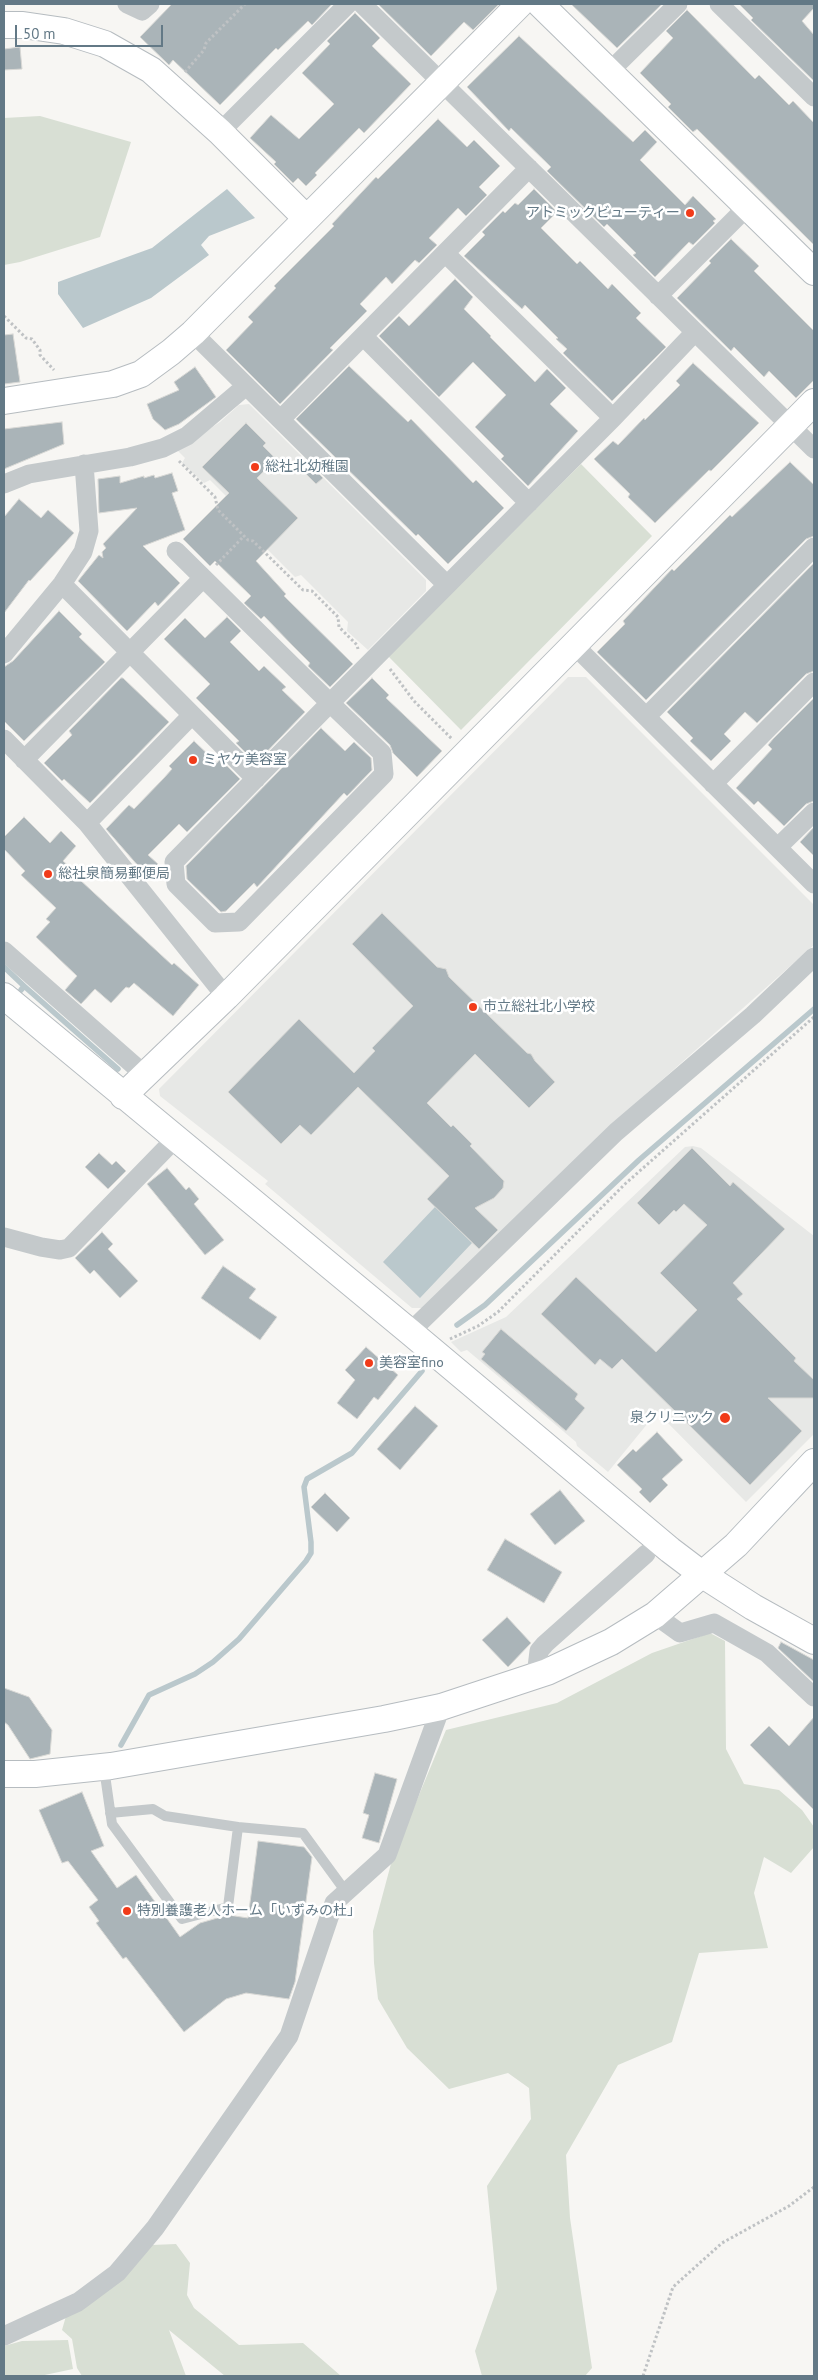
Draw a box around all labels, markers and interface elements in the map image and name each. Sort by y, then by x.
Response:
scale bar [18,15,165,47]
text: 50 m [23,24,56,43]
place label: アトミックビューティー [526,205,680,221]
marker: アトミックビューティー [684,207,696,219]
place label: 総社北幼稚園 [265,459,349,475]
marker: 総社北幼稚園 [249,461,261,473]
place label: ミヤケ美容室 [203,752,287,768]
marker: ミヤケ美容室 [187,754,199,766]
place label: 総社泉簡易郵便局 [58,866,170,882]
marker: 総社泉簡易郵便局 [42,868,54,880]
place label: 市立総社北小学校 [483,999,595,1015]
marker: 市立総社北小学校 [467,1001,479,1013]
place label: 美容室fino [379,1355,444,1371]
marker: 美容室fino [363,1357,375,1369]
place label: 泉クリニック [630,1410,714,1426]
marker: 泉クリニック [718,1411,732,1425]
place label: 特別養護老人ホーム「いずみの杜」 [137,1903,361,1919]
marker: 特別養護老人ホーム「いずみの杜」 [121,1905,133,1917]

